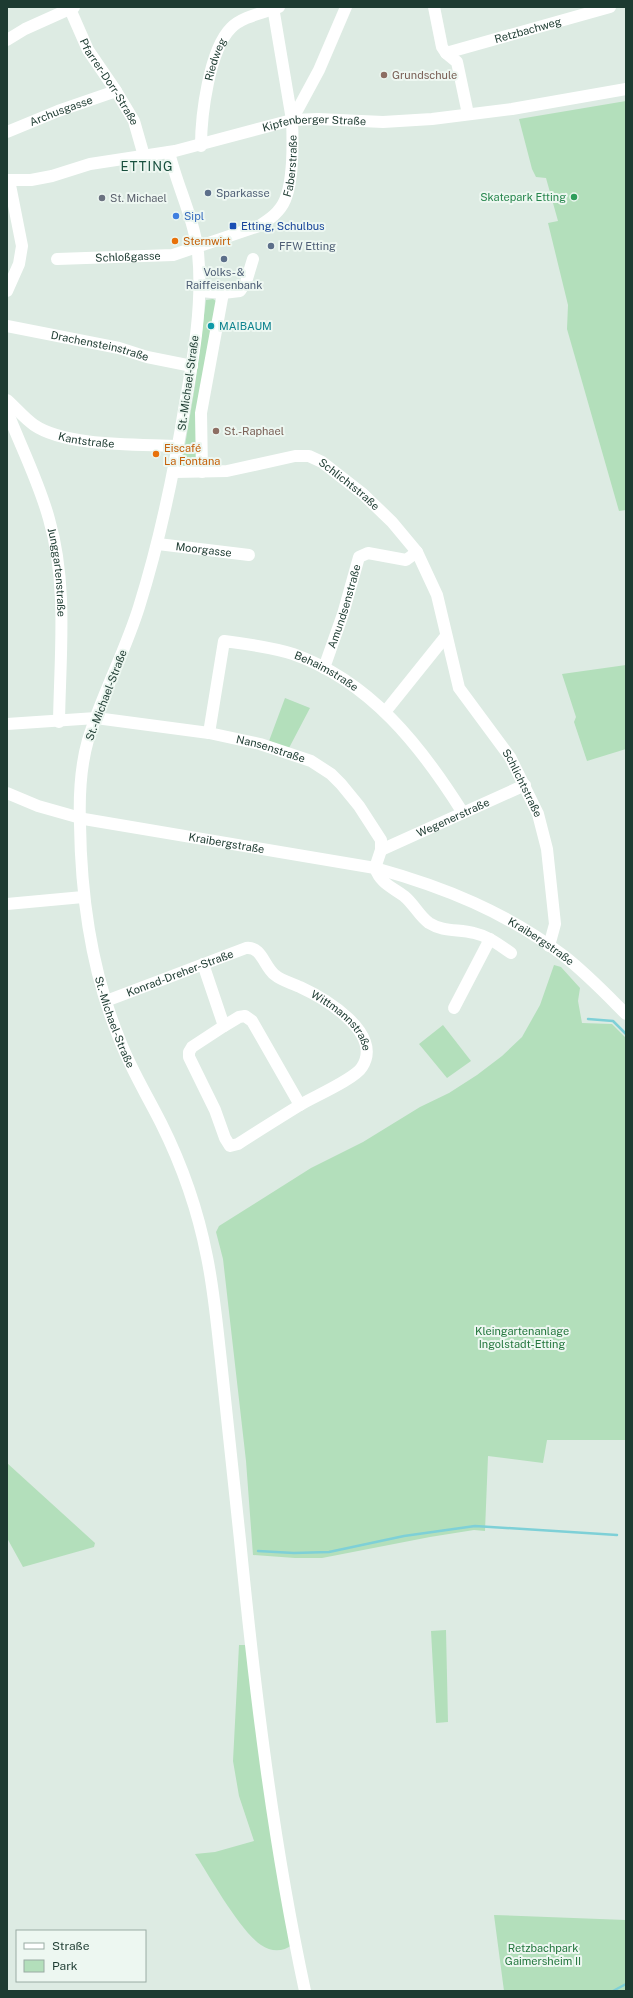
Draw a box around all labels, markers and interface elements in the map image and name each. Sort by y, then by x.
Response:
street label: Retzbachweg [493,15,563,45]
street label: Riedweg [203,36,228,82]
street label: Pfarrer-Dorr-Straße [78,37,141,126]
place label: Grundschule [392,69,457,81]
marker: Grundschule [379,70,389,80]
street label: Archusgasse [28,94,94,128]
street label: Kipfenberger Straße [261,113,366,134]
street label: Faberstraße [281,135,299,198]
district label: ETTING [120,159,174,174]
place label: Sparkasse [216,187,270,199]
marker: Sparkasse [203,188,213,198]
place label: Skatepark Etting [480,191,566,203]
place label: St. Michael [110,192,167,204]
marker: Skatepark Etting [569,192,579,202]
marker: St. Michael [97,193,107,203]
place label: Sipl [184,210,204,222]
marker: Sipl [171,211,181,221]
place label: Etting, Schulbus [241,220,325,232]
marker: Etting, Schulbus [228,221,238,231]
place label: Sternwirt [183,235,231,247]
marker: Sternwirt [170,236,180,246]
place label: FFW Etting [279,240,336,252]
marker: FFW Etting [266,241,276,251]
street label: Schloßgasse [95,249,161,264]
marker: Volks- & Raiffeisenbank [219,254,229,264]
place label: Volks- & Raiffeisenbank [186,266,262,291]
place label: MAIBAUM [219,320,272,332]
marker: MAIBAUM [206,321,216,331]
street label: Drachensteinstraße [50,329,150,363]
street label: St.-Michael-Straße [175,334,201,432]
place label: St.-Raphael [224,425,284,437]
marker: St.-Raphael [211,426,221,436]
street label: Kantstraße [57,430,115,450]
place label: Eiscafé La Fontana [164,442,220,467]
marker: Eiscafé La Fontana [151,449,161,459]
street label: Schlichtstraße [317,456,382,512]
street label: Junggartenstraße [46,526,67,617]
street label: Moorgasse [175,540,232,559]
street label: Amundsenstraße [325,563,363,650]
street label: St.-Michael-Straße [83,648,129,742]
street label: Behaimstraße [293,649,361,693]
street label: Nansenstraße [235,733,307,765]
street label: Schlichtstraße [500,747,545,819]
street label: Wegenerstraße [415,796,491,839]
street label: Kraibergstraße [188,831,265,855]
street label: Kraibergstraße [506,915,576,968]
street label: Konrad-Dreher-Straße [125,947,235,999]
street label: St.-Michael-Straße [93,975,137,1070]
street label: Wittmannstraße [309,988,373,1052]
park label: Kleingartenanlage Ingolstadt-Etting [475,1325,569,1350]
legend [16,1930,146,1982]
text: Straße [52,1939,90,1953]
park label: Retzbachpark Gaimersheim II [505,1942,581,1967]
text: Park [52,1959,78,1973]

